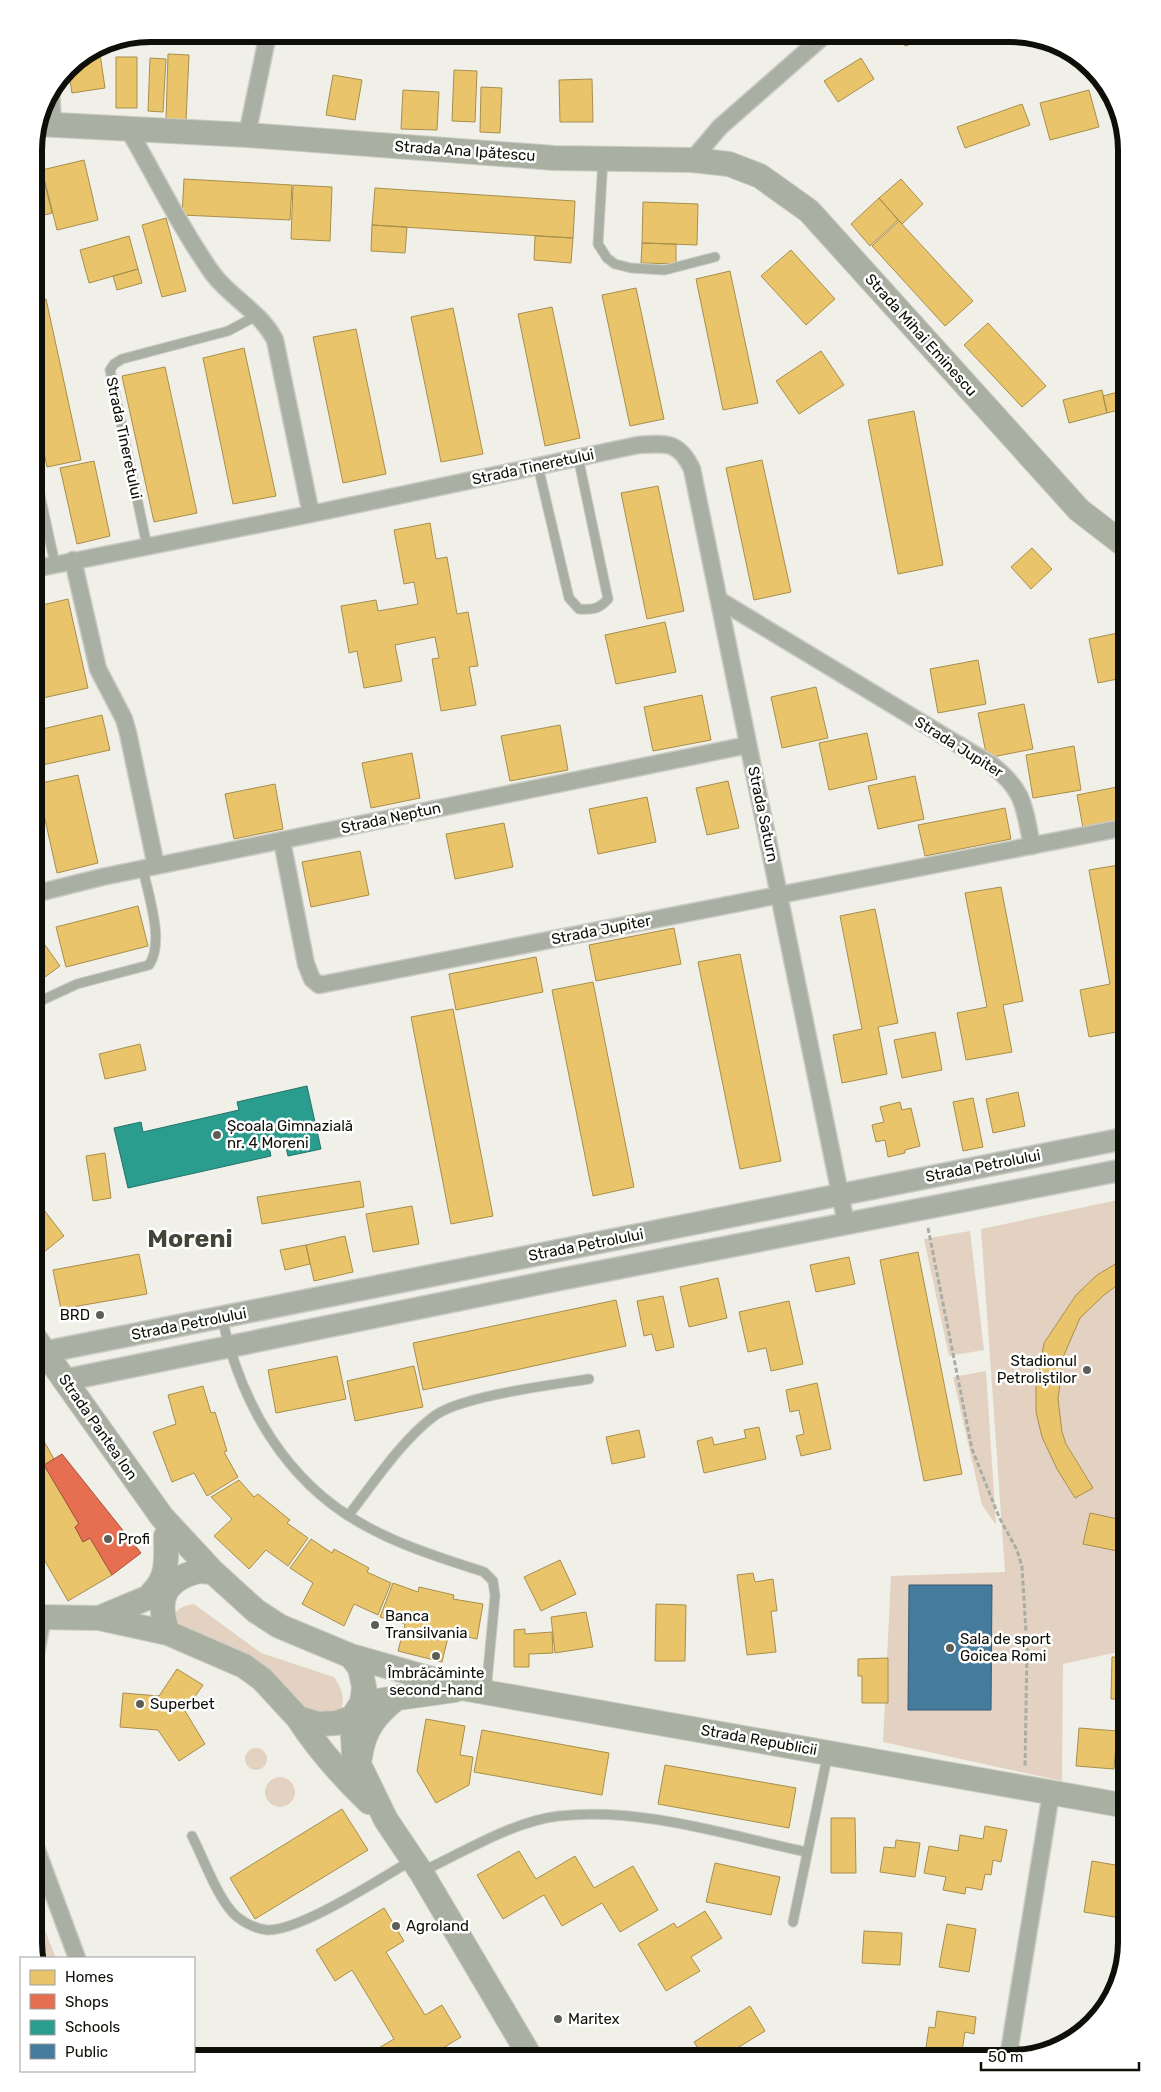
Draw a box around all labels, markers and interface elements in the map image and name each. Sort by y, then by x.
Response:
street label: Strada Ana Ipătescu [394,137,536,165]
street label: Strada Mihai Eminescu [861,270,981,400]
street label: Strada Tineretului [102,375,146,501]
street label: Strada Tineretului [470,445,596,489]
street label: Strada Jupiter [911,713,1007,782]
street label: Strada Saturn [744,765,782,863]
street label: Strada Neptun [339,799,443,837]
street label: Strada Jupiter [550,911,653,948]
place label: Școala Gimnazială nr. 4 Moreni [227,1117,353,1152]
marker: Școala Gimnazială nr. 4 Moreni [211,1129,223,1141]
street label: Strada Petrolului [924,1146,1042,1186]
district label: Moreni [147,1224,233,1253]
street label: Strada Petrolului [527,1225,645,1265]
street label: Strada Petrolului [130,1304,248,1344]
place label: BRD [60,1306,90,1324]
marker: BRD [94,1309,106,1321]
place label: Stadionul Petroliștilor [997,1352,1077,1387]
marker: Stadionul Petroliștilor [1081,1364,1093,1376]
street label: Strada Pantea Ion [55,1371,141,1483]
place label: Profi [118,1530,150,1548]
marker: Profi [102,1533,114,1545]
place label: Banca Transilvania [385,1607,468,1642]
marker: Banca Transilvania [369,1619,381,1631]
place label: Sala de sport Goicea Romi [960,1630,1051,1665]
marker: Sala de sport Goicea Romi [944,1642,956,1654]
marker: Îmbrăcăminte second-hand [430,1650,442,1662]
place label: Îmbrăcăminte second-hand [387,1664,484,1699]
place label: Superbet [150,1695,215,1713]
marker: Superbet [134,1698,146,1710]
street label: Strada Republicii [699,1721,819,1759]
place label: Agroland [406,1917,469,1935]
marker: Agroland [390,1920,402,1932]
legend [20,1957,195,2072]
text: Homes [65,1968,114,1986]
text: Shops [65,1993,109,2011]
place label: Maritex [568,2010,620,2028]
marker: Maritex [552,2013,564,2025]
text: Schools [65,2018,121,2036]
scale bar [981,2040,1138,2072]
text: Public [65,2043,108,2061]
text: 50 m [988,2048,1023,2066]

